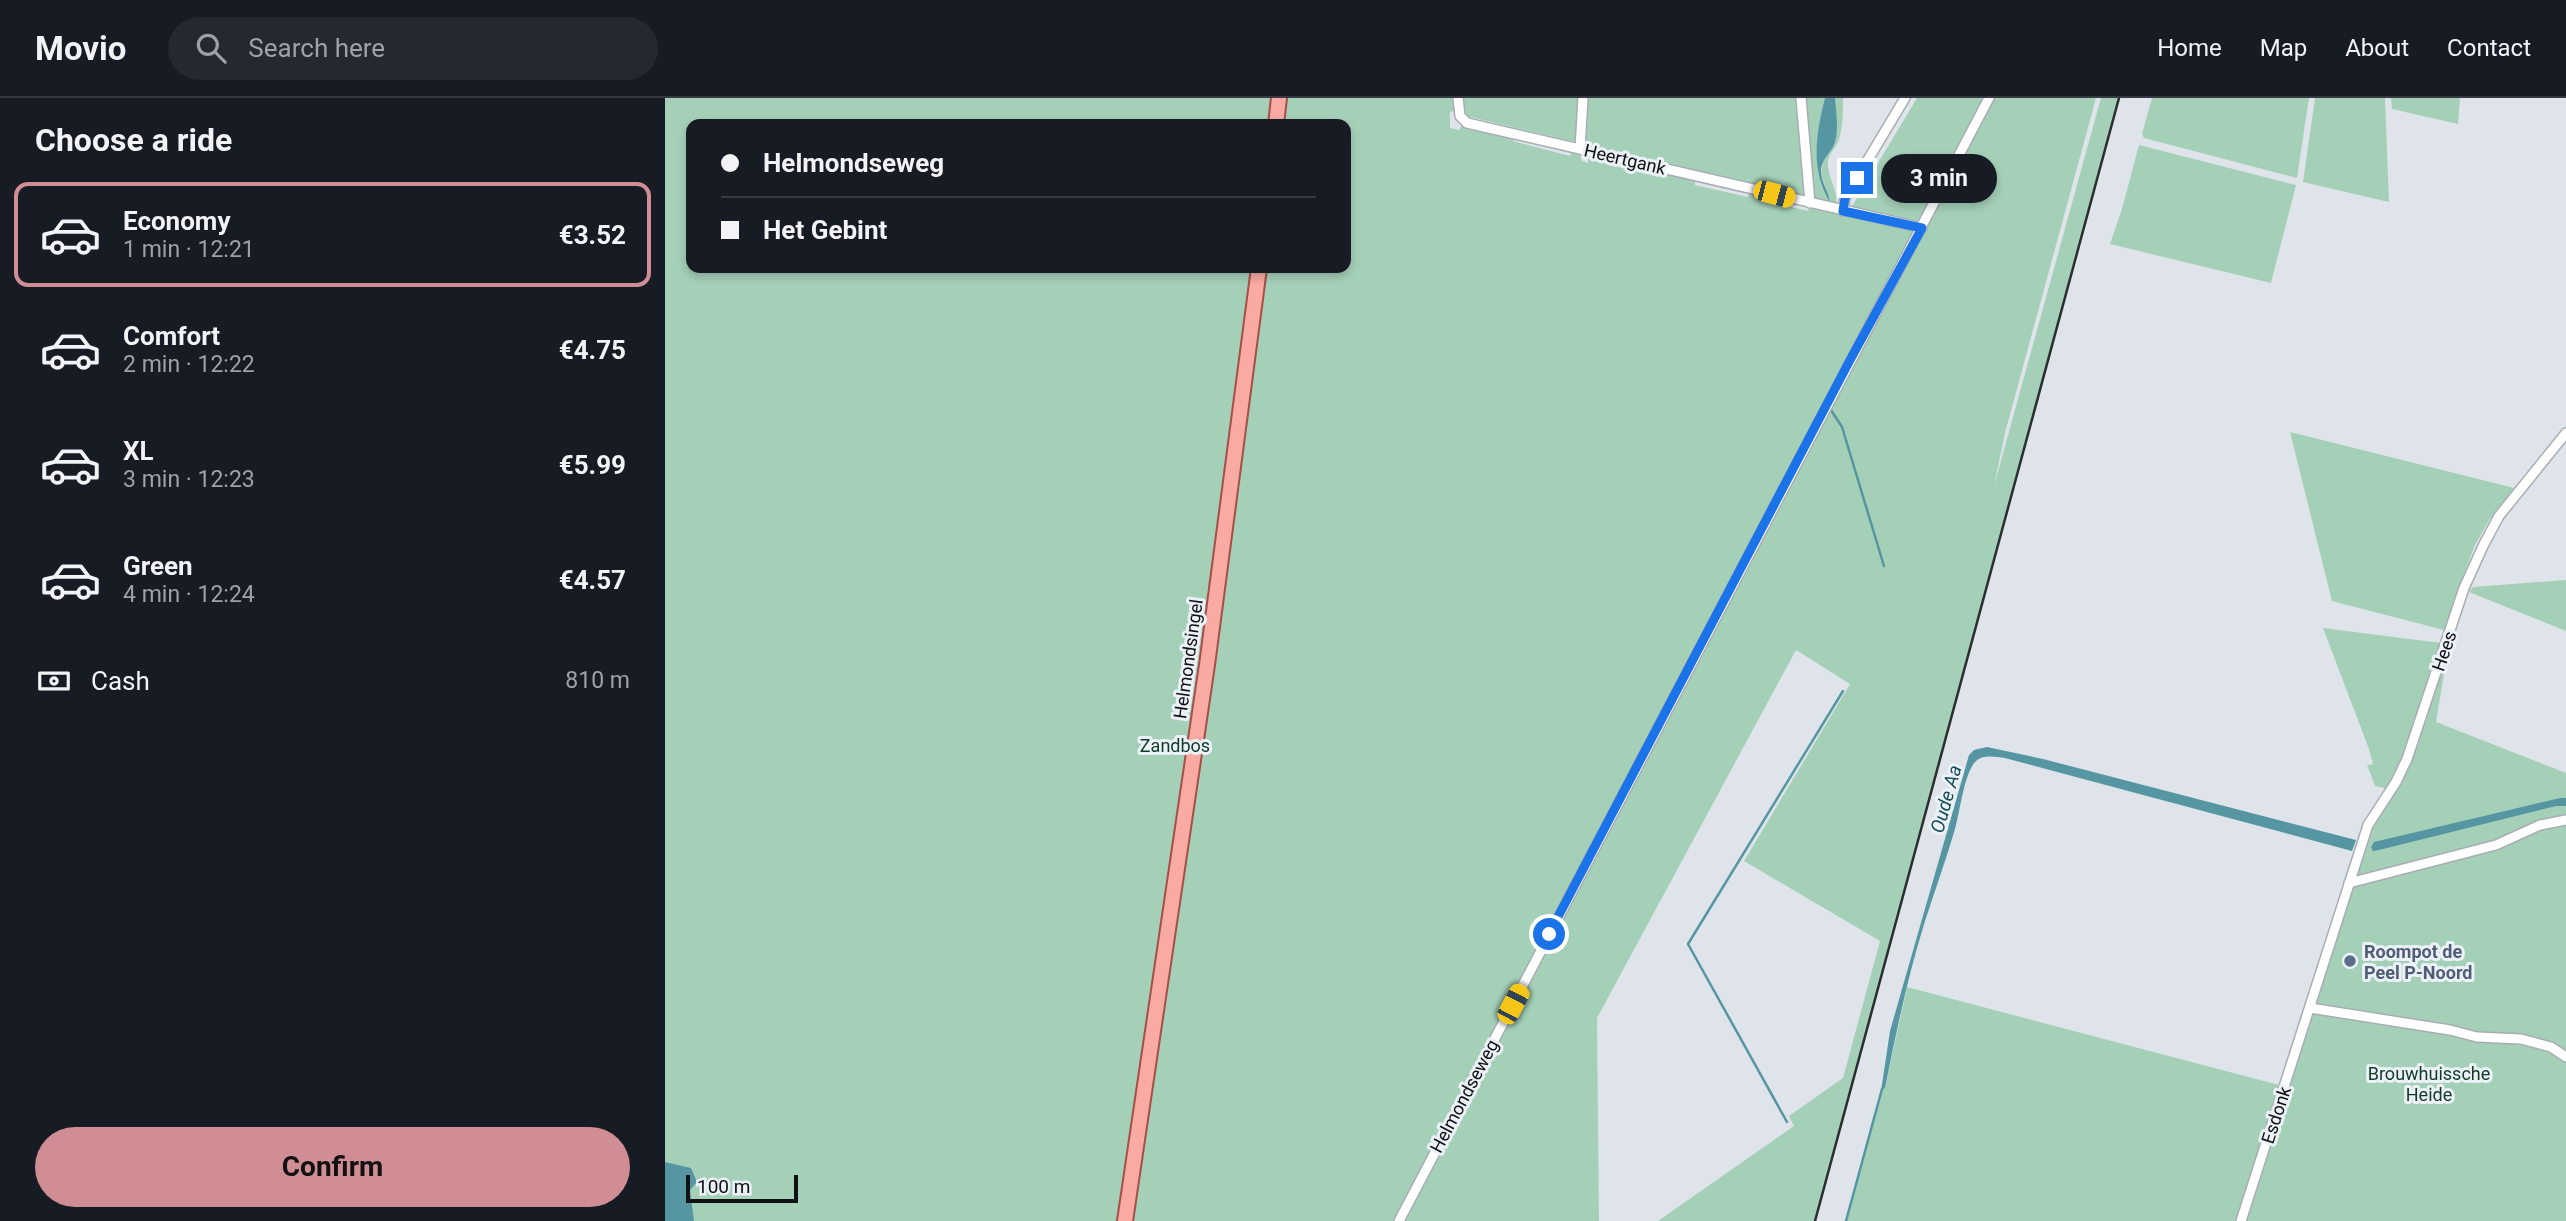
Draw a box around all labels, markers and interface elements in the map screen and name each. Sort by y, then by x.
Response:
search box [168,17,658,80]
text: Movio [35,29,126,68]
icon: search [192,29,230,67]
text: Search here [248,33,385,63]
text: Home [2157,34,2222,62]
text: Map [2260,34,2307,62]
text: About [2345,34,2409,62]
text: Contact [2447,34,2531,62]
text: Choose a ride [35,121,232,159]
street label: Heertgank [1582,139,1669,179]
text: Helmondseweg [763,148,944,178]
callout: 3 min [1881,154,1997,202]
route end [1841,162,1873,194]
text: 3 min [1910,165,1968,192]
car [1751,178,1798,210]
icon: car [39,203,102,266]
text: Economy [123,206,230,236]
text: Het Gebint [763,215,887,245]
text: €3.52 [559,220,626,250]
text: 1 min · 12:21 [123,236,255,263]
icon: car [39,318,102,381]
text: Comfort [123,321,220,351]
text: €4.75 [559,335,626,365]
text: 2 min · 12:22 [123,351,255,378]
icon: car [39,433,102,496]
text: XL [123,436,154,466]
text: €5.99 [559,450,626,480]
text: 3 min · 12:23 [123,466,255,493]
icon: car [39,548,102,611]
text: Green [123,551,193,581]
text: €4.57 [559,565,626,595]
text: 4 min · 12:24 [123,581,255,608]
street label: Helmondsingel [1169,598,1207,720]
street label: Hees [2427,628,2461,674]
icon: cash [35,662,73,700]
text: Cash [91,666,150,696]
text: 810 m [565,667,630,694]
park label: Zandbos [1140,735,1210,756]
water label: Oude Aa [1925,762,1967,836]
route start [1533,918,1565,950]
place label: Roompot de Peel P-Noord [2364,941,2472,983]
marker: Roompot de Peel P-Noord [2342,953,2358,969]
car [1494,981,1533,1027]
street label: Helmondseweg [1425,1036,1503,1156]
park label: Brouwhuissche Heide [2368,1063,2490,1105]
street label: Esdonk [2257,1083,2295,1146]
button: Confirm [35,1127,630,1207]
scale bar [686,1172,798,1204]
text: 100 m [697,1175,750,1198]

